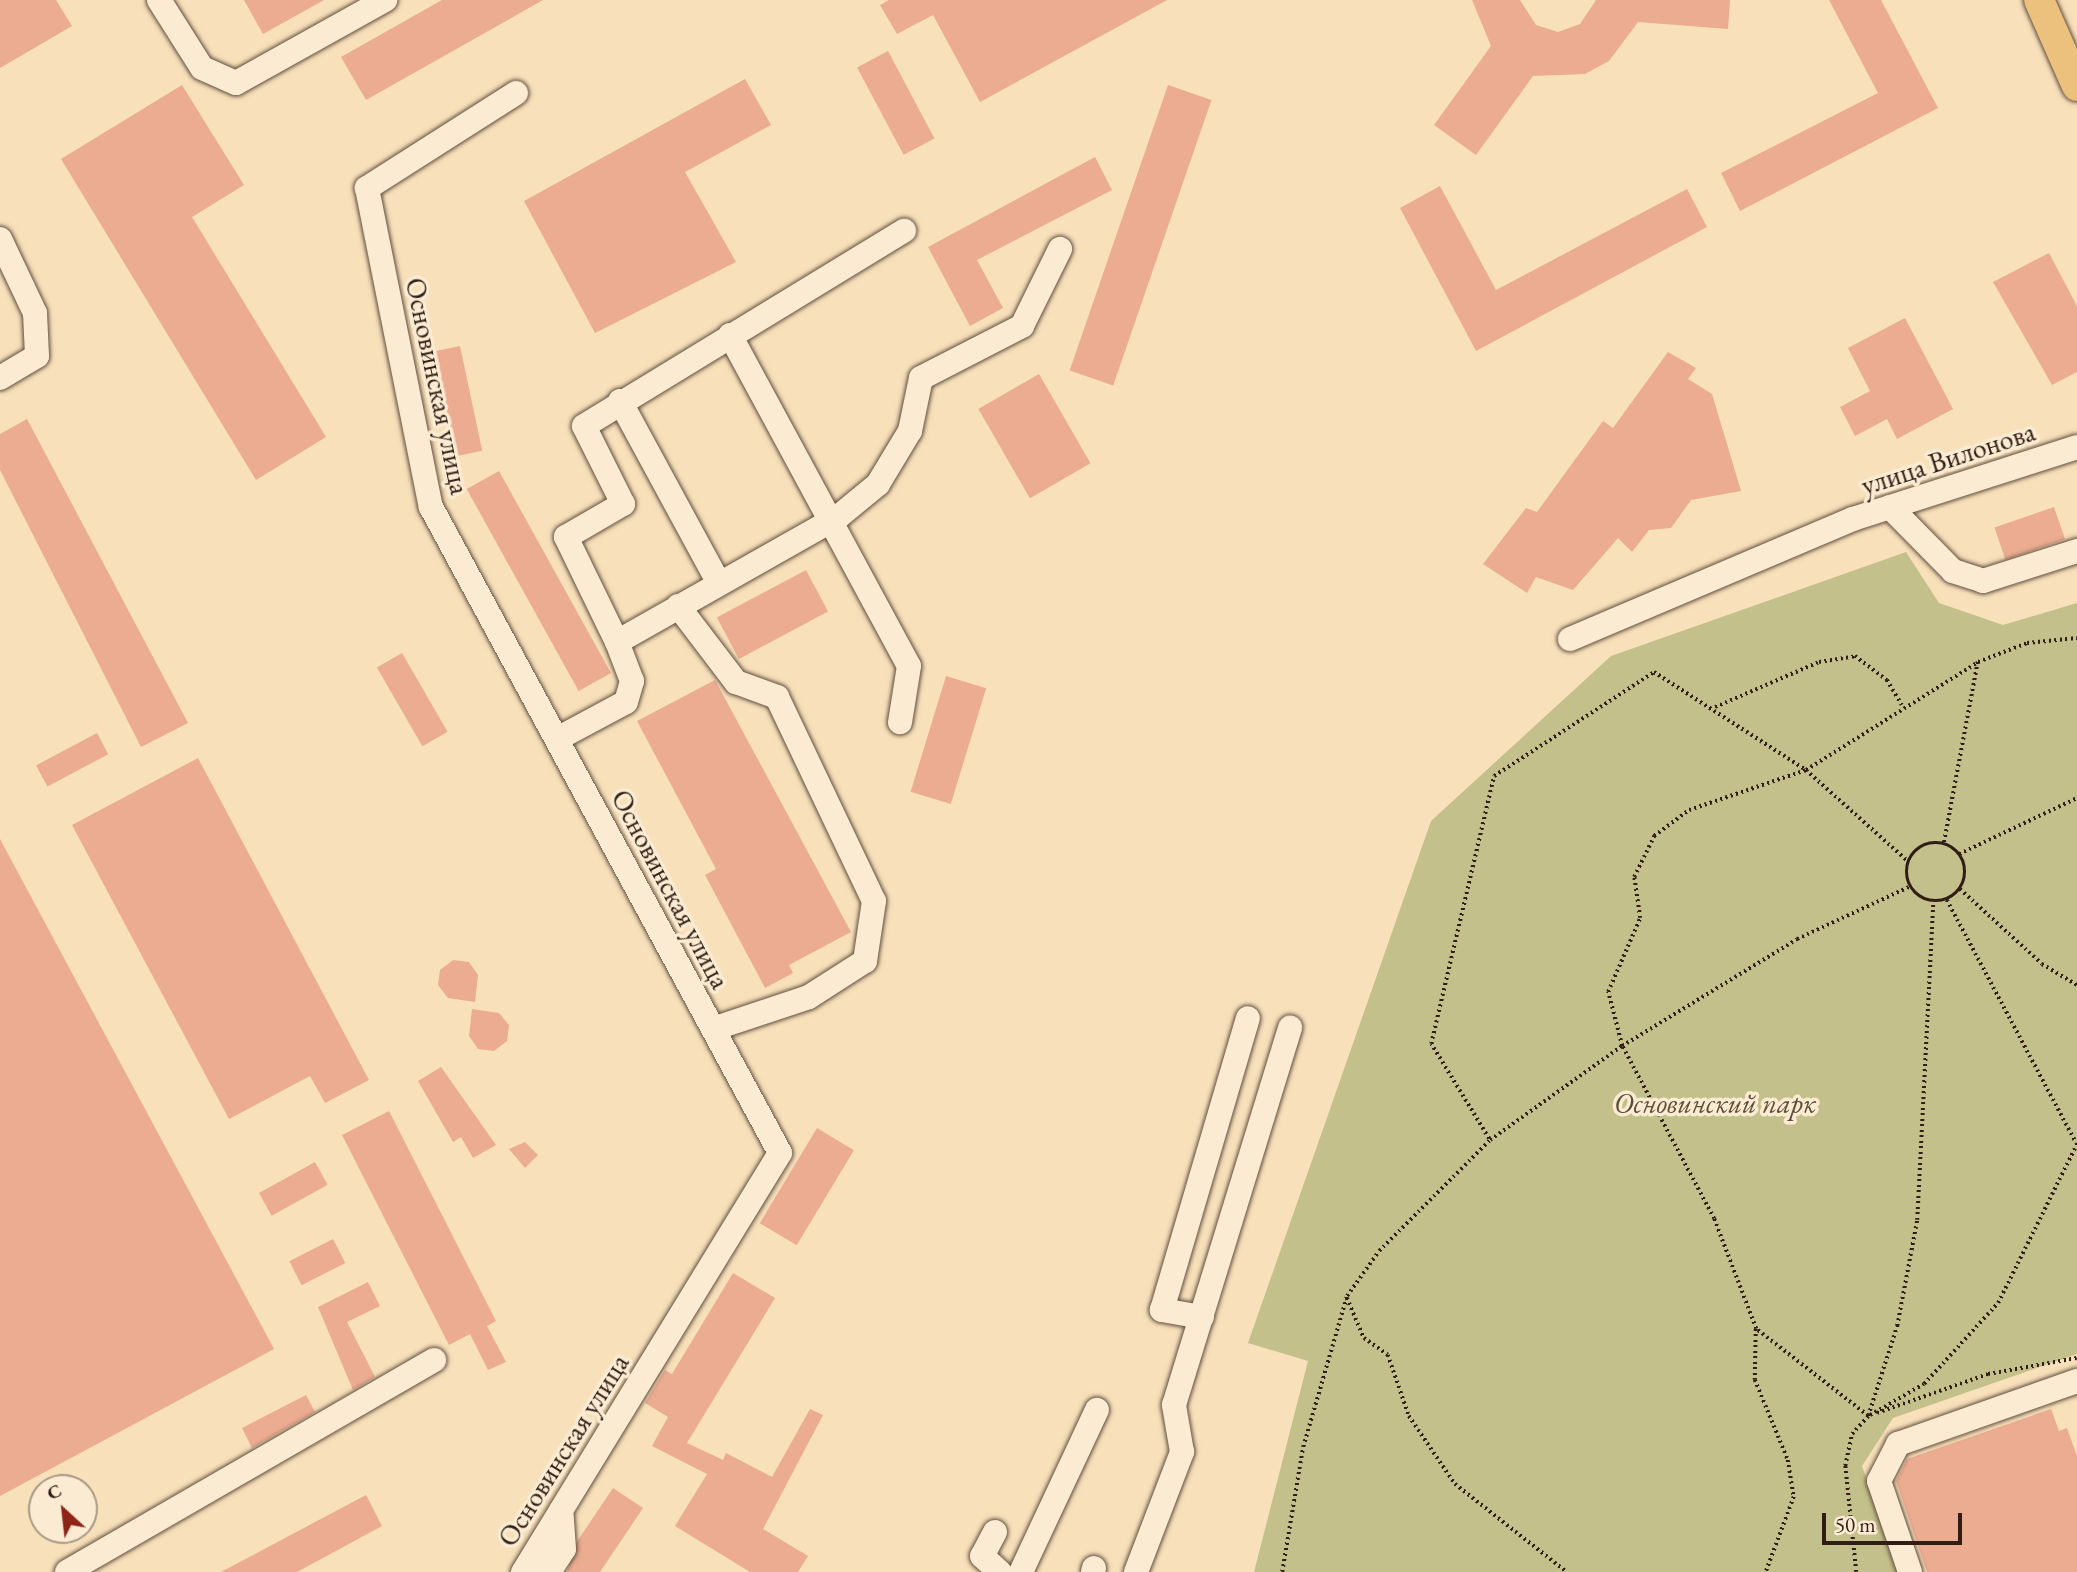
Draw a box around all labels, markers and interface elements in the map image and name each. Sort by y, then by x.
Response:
street label: Основинская улица [399,275,477,497]
street label: улица Вилонова [1857,414,2039,502]
street label: Основинская улица [604,784,738,994]
park label: Основинский парк [1614,1086,1816,1120]
street label: Основинская улица [490,1348,636,1552]
north arrow [28,1474,98,1544]
text: С [42,1477,66,1506]
scale bar [1825,1498,1965,1542]
text: 50 m [1835,1511,1876,1538]

